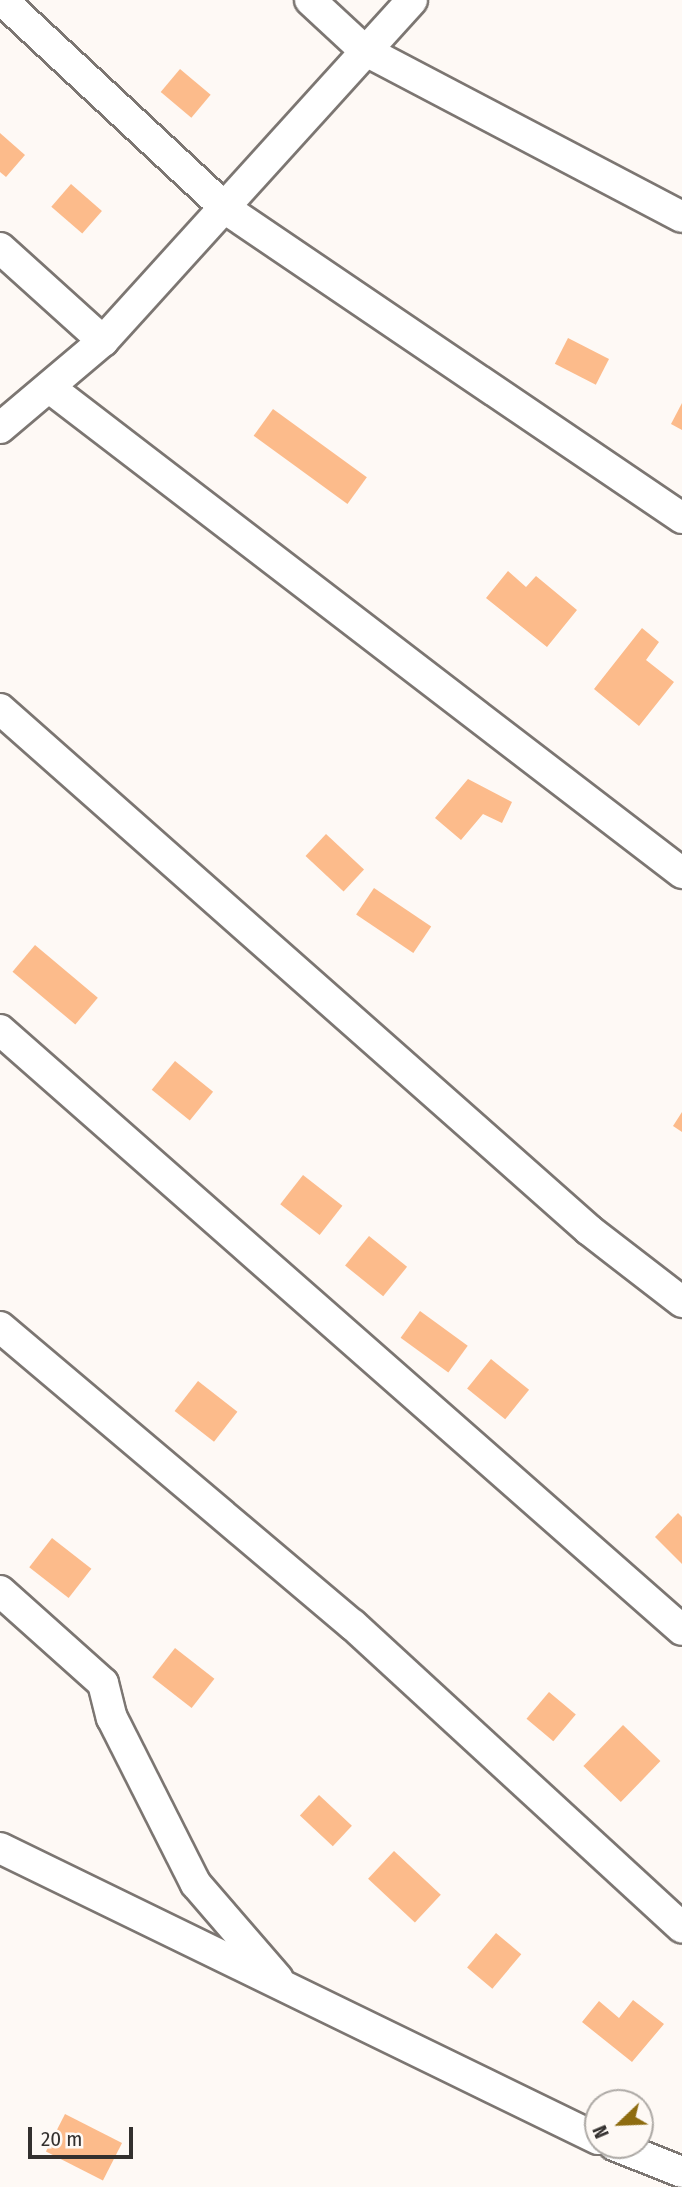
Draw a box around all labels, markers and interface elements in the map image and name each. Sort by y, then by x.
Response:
north arrow [584,2089,654,2159]
scale bar [32,2114,136,2158]
text: N [588,2122,614,2141]
text: 20 m [41,2126,82,2152]

